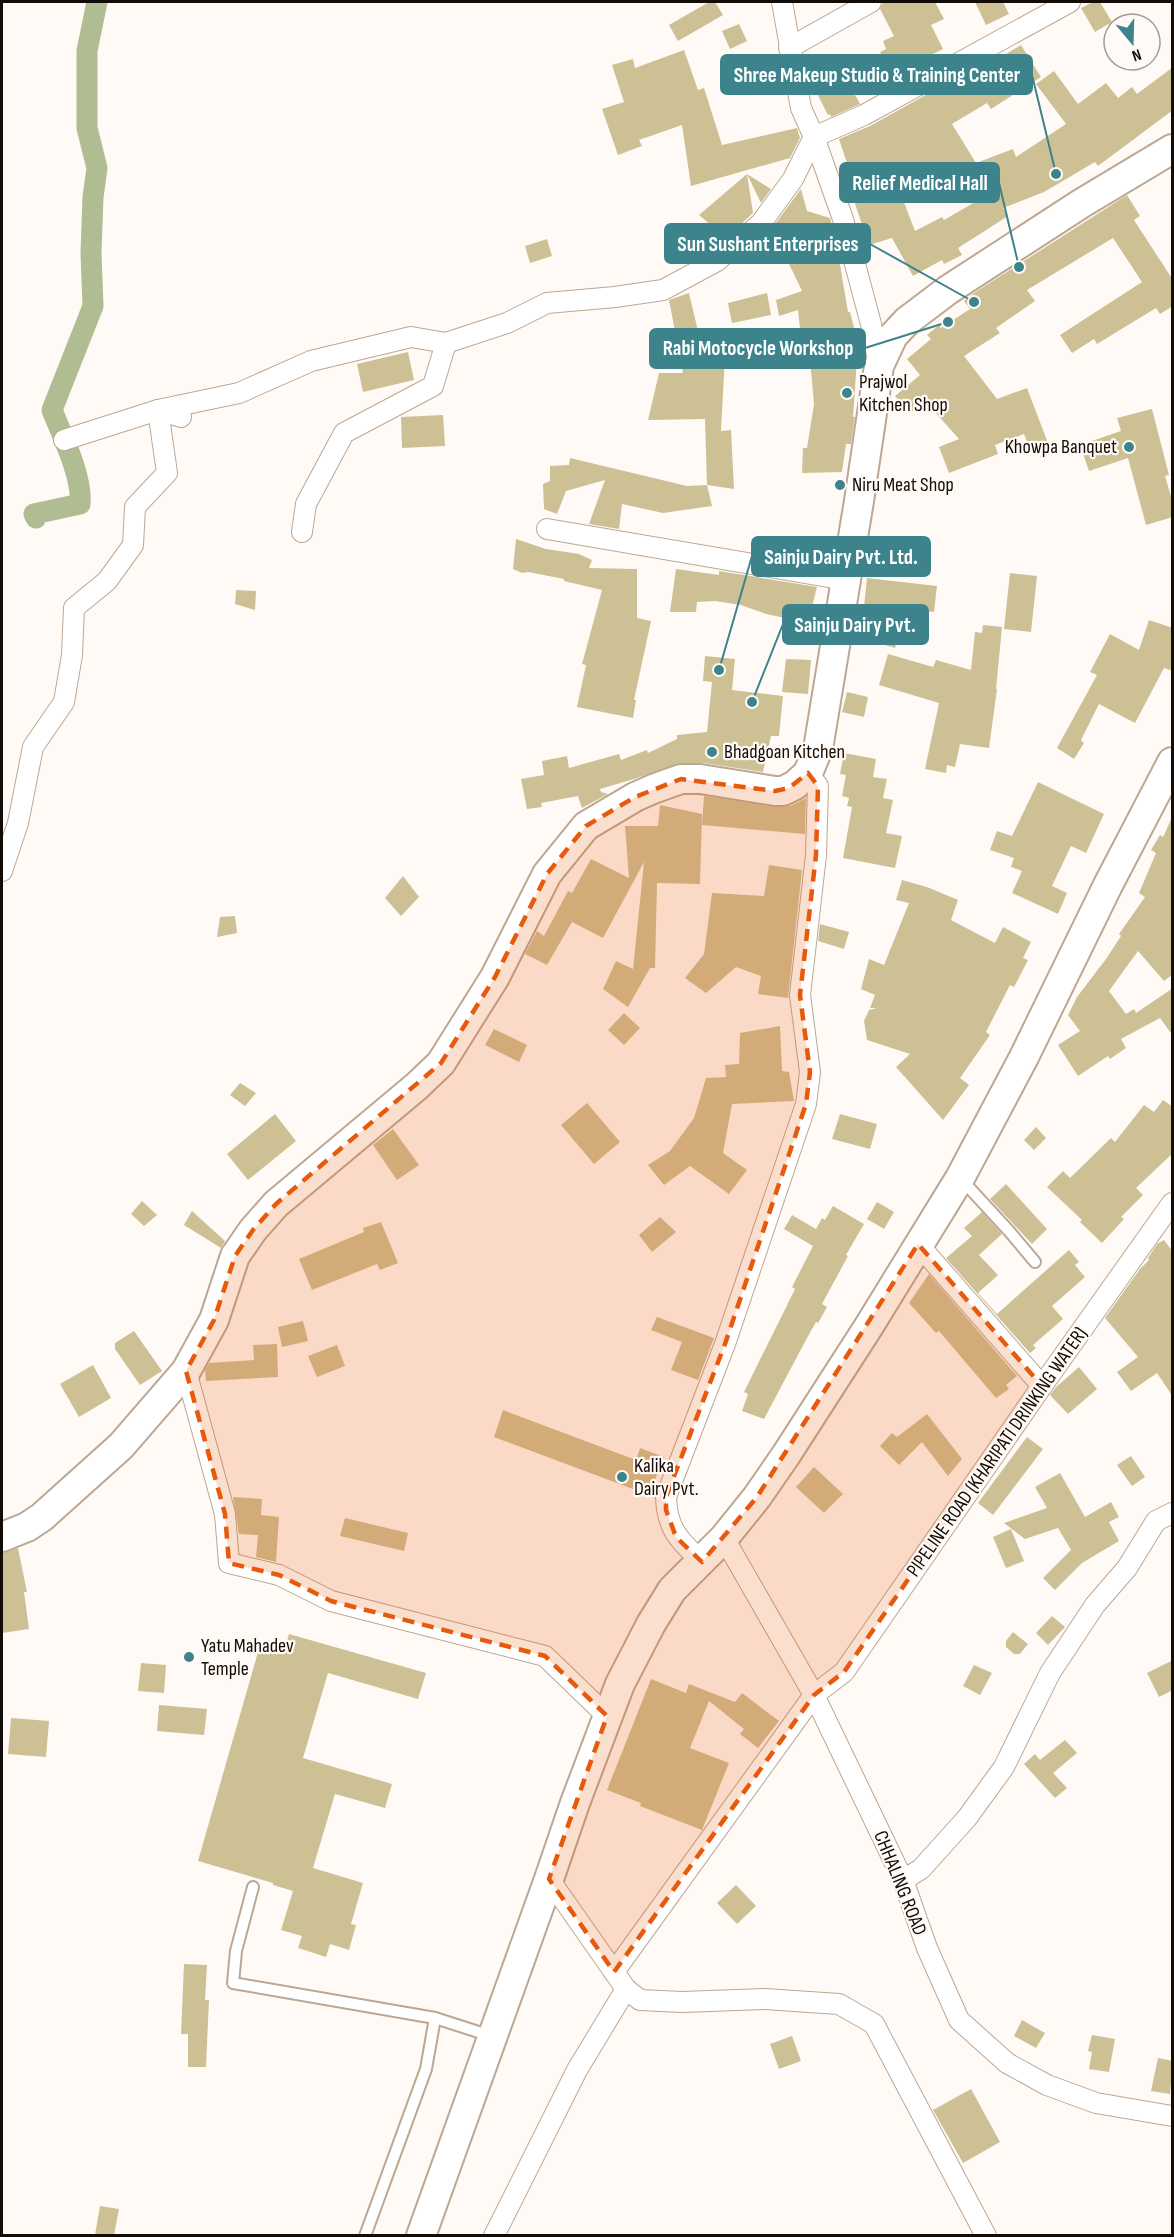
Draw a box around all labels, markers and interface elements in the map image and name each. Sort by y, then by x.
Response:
north arrow [1102,12,1162,72]
text: N [1129,44,1144,65]
callout: Shree Makeup Studio & Training Center [721,55,1032,94]
text: Shree Makeup Studio & Training Center [734,63,1021,88]
callout: Relief Medical Hall [840,163,999,202]
text: Relief Medical Hall [852,171,988,196]
callout: Sun Sushant Enterprises [665,224,870,263]
text: Sun Sushant Enterprises [677,232,859,257]
callout: Rabi Motocycle Workshop [650,329,865,368]
text: Rabi Motocycle Workshop [663,336,853,361]
place label: Prajwol Kitchen Shop [859,370,948,417]
marker: Prajwol Kitchen Shop [840,386,854,400]
place label: Khowpa Banquet [1005,435,1117,459]
marker: Khowpa Banquet [1122,440,1136,454]
place label: Niru Meat Shop [852,473,954,497]
marker: Niru Meat Shop [833,478,847,492]
callout: Sainju Dairy Pvt. Ltd. [752,537,930,576]
text: Sainju Dairy Pvt. Ltd. [764,545,918,570]
callout: Sainju Dairy Pvt. [783,605,928,644]
text: Sainju Dairy Pvt. [794,613,916,638]
place label: Bhadgoan Kitchen [724,740,845,764]
marker: Bhadgoan Kitchen [705,745,719,759]
street label: PIPELINE ROAD (KHARIPATI DRINKING WATER) [901,1323,1093,1581]
place label: Kalika Dairy Pvt. [634,1454,699,1501]
marker: Kalika Dairy Pvt. [615,1470,629,1484]
place label: Yatu Mahadev Temple [201,1634,294,1681]
marker: Yatu Mahadev Temple [182,1650,196,1664]
street label: CHHALING ROAD [868,1827,932,1939]

